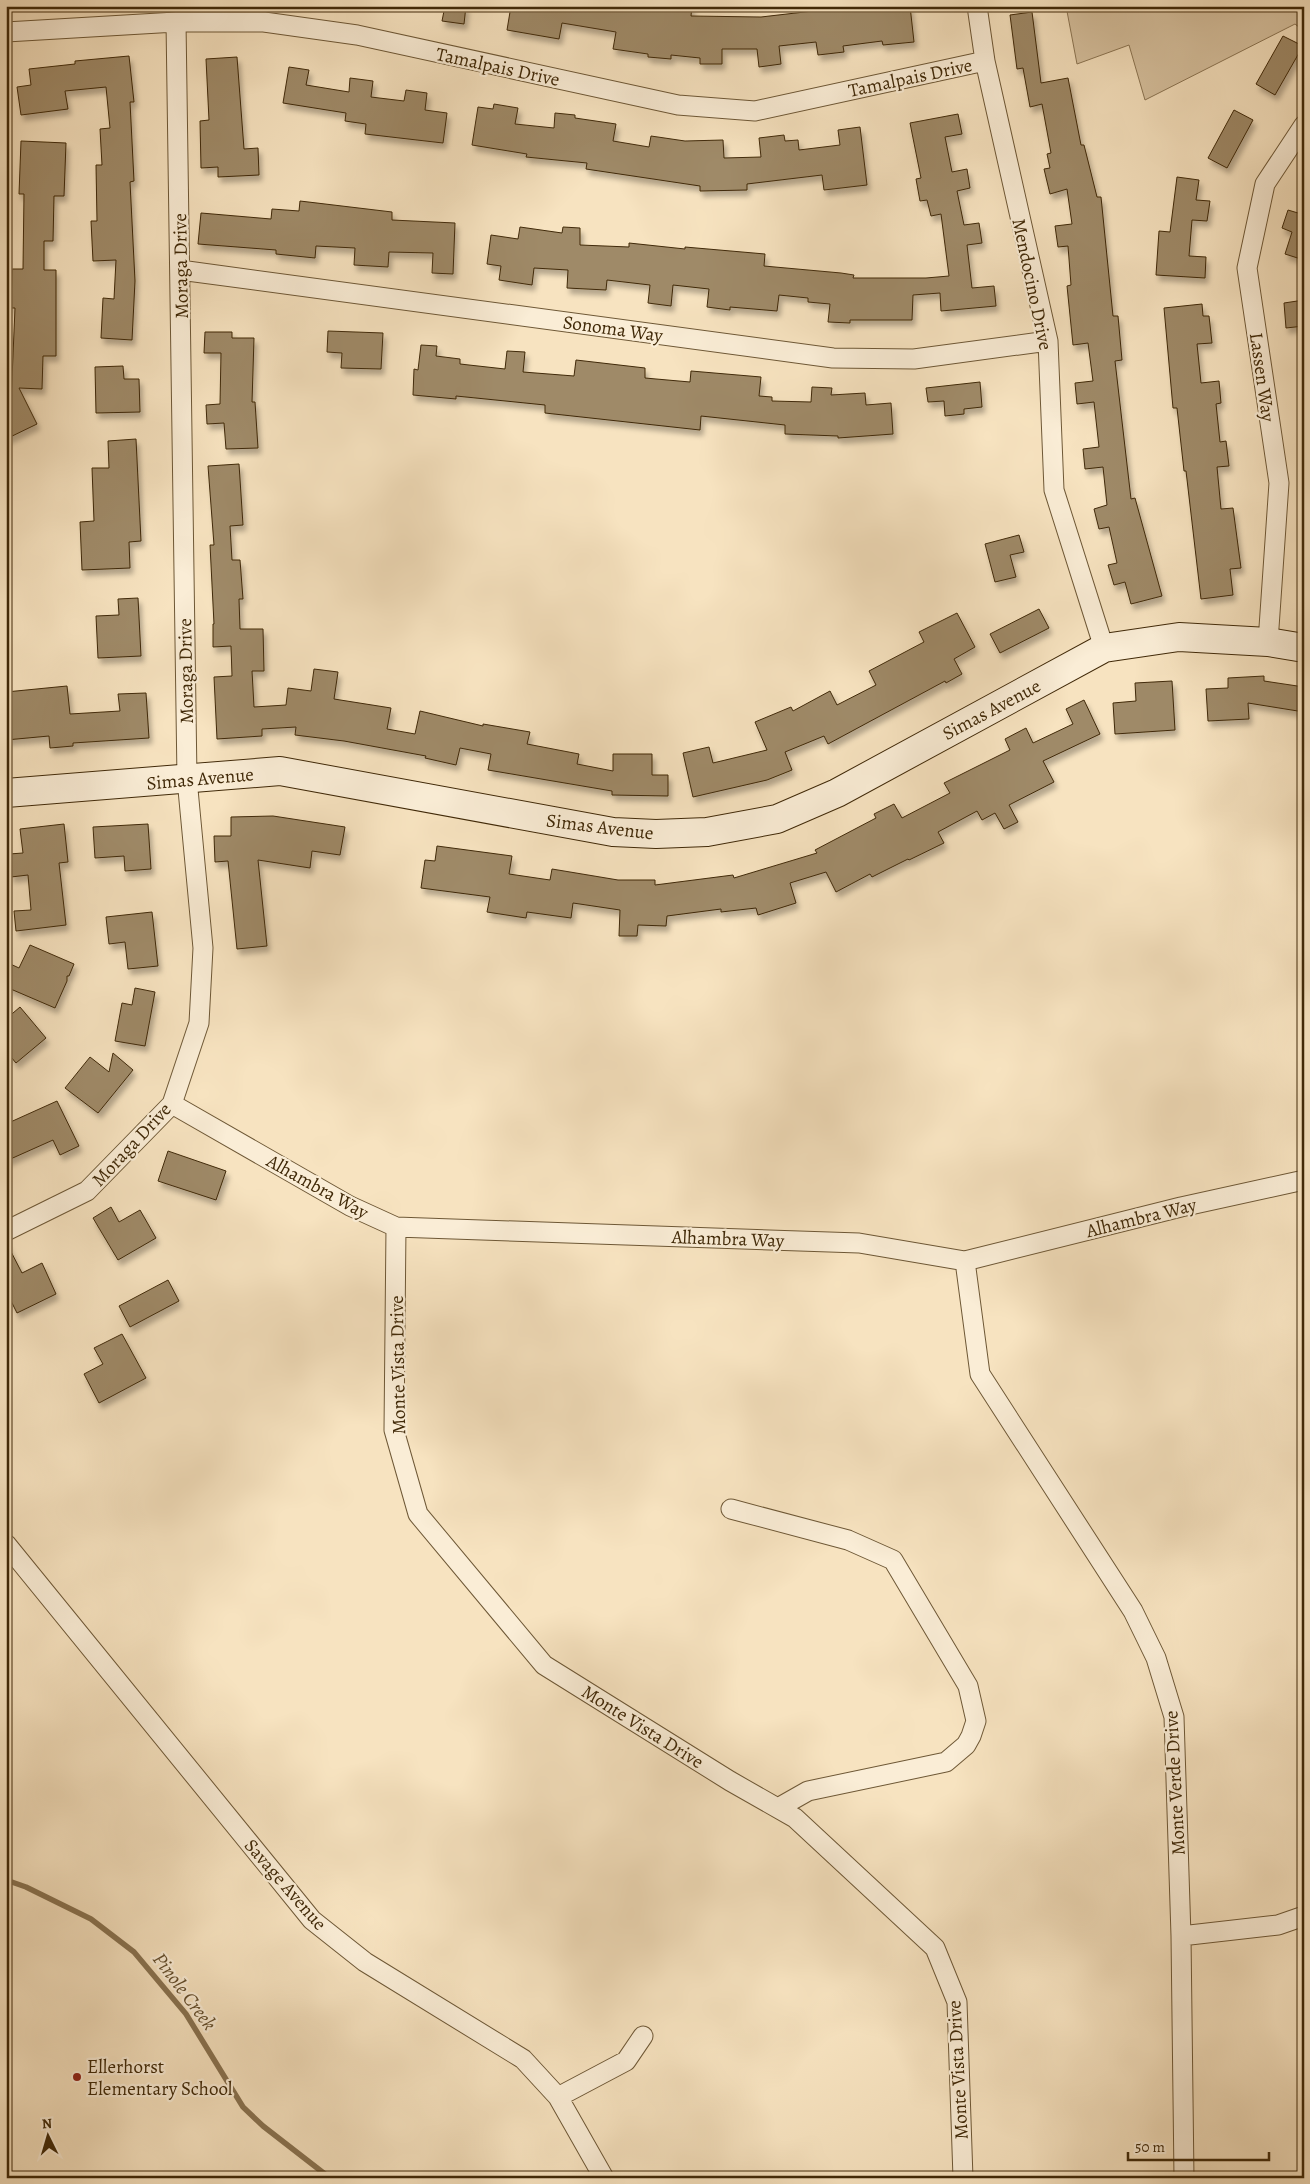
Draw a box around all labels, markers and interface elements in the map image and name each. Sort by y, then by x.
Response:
street label: Tamalpais Drive [434,41,562,93]
street label: Tamalpais Drive [846,52,974,104]
street label: Moraga Drive [167,213,195,319]
street label: Mendocino Drive [1005,216,1059,352]
street label: Sonoma Way [561,309,665,349]
street label: Lassen Way [1243,331,1281,424]
street label: Moraga Drive [172,618,200,724]
street label: Simas Avenue [938,673,1045,747]
street label: Simas Avenue [145,761,255,797]
street label: Simas Avenue [545,808,655,846]
street label: Moraga Drive [86,1097,177,1192]
street label: Alhambra Way [261,1148,374,1226]
street label: Alhambra Way [1082,1192,1200,1244]
street label: Alhambra Way [670,1224,785,1254]
street label: Monte Vista Drive [384,1295,412,1435]
street label: Monte Vista Drive [576,1679,709,1775]
street label: Monte Verde Drive [1158,1710,1192,1856]
street label: Savage Avenue [238,1833,332,1936]
water label: Pinole Creek [146,1947,223,2036]
street label: Monte Vista Drive [941,2000,975,2140]
place label: Ellerhorst Elementary School [87,2054,233,2102]
marker: Ellerhorst Elementary School [71,2071,83,2083]
north arrow [22,2112,72,2162]
text: N [41,2114,53,2133]
scale bar [1128,2129,1269,2161]
text: 50 m [1135,2137,1165,2157]

